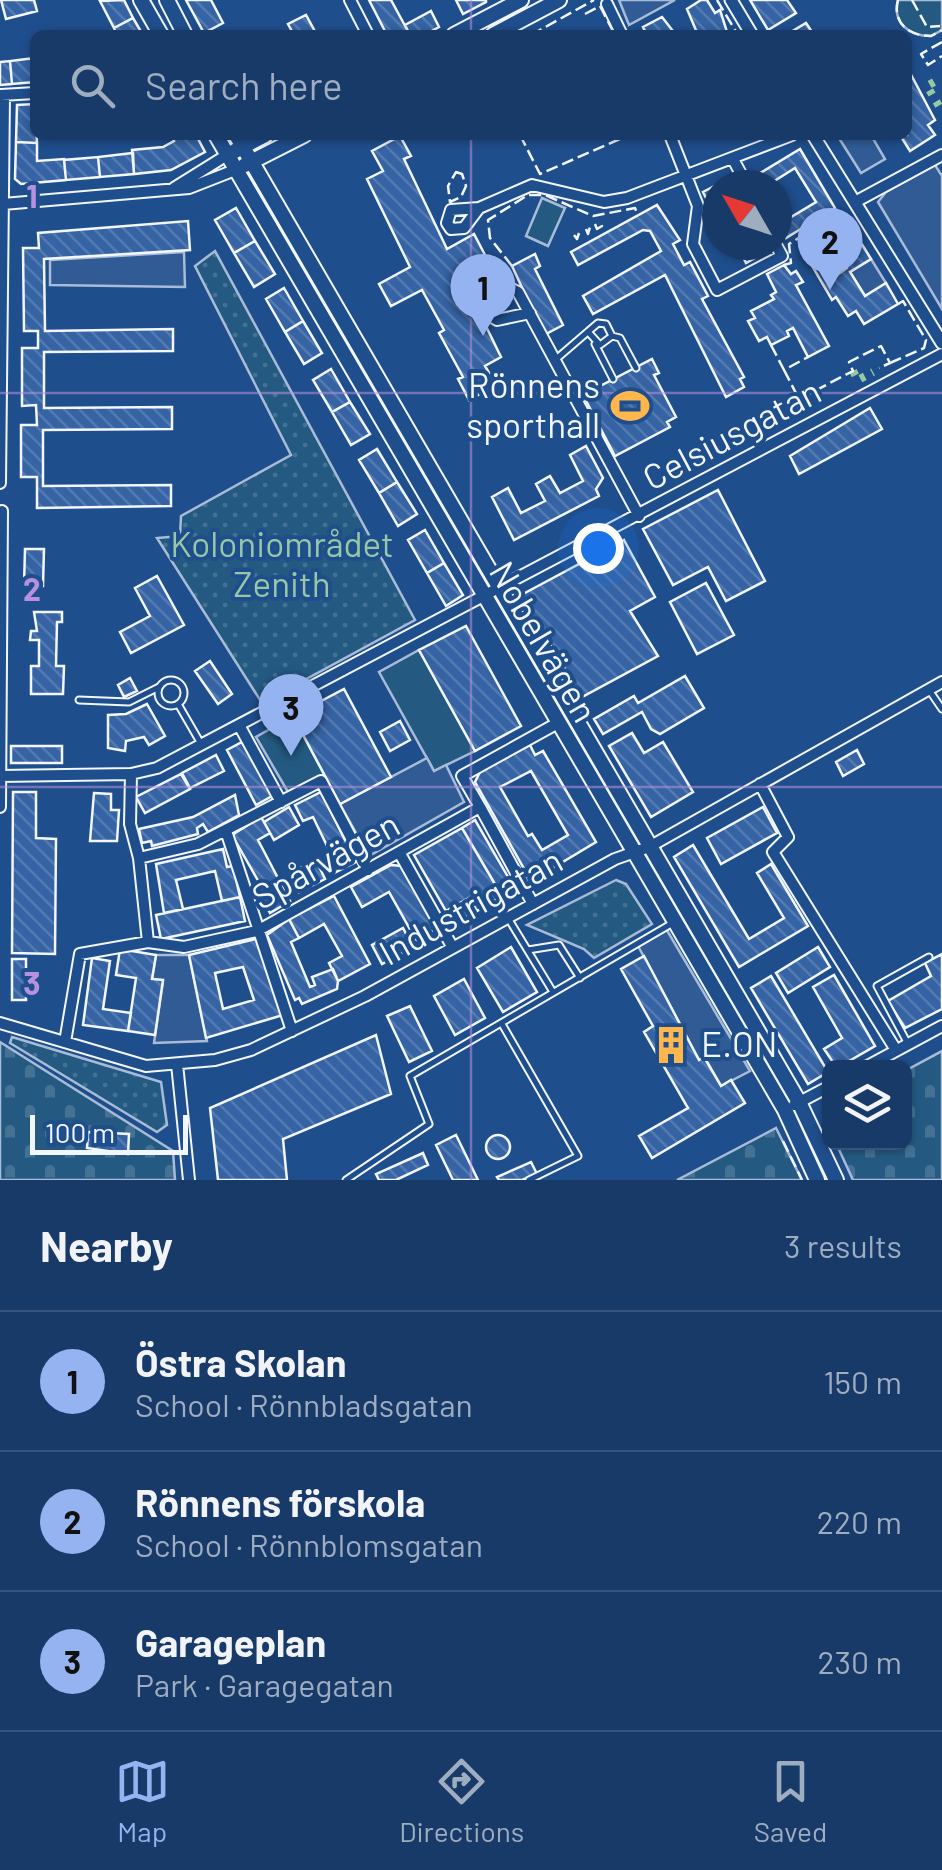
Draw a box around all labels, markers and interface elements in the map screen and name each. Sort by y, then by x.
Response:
search box [30,30,912,140]
icon: search [65,58,120,113]
text: Search here [145,62,343,108]
north arrow [702,170,792,260]
text: 1 [26,176,38,214]
pin: 2 [798,208,862,290]
pin: 1 [450,254,516,336]
place label: Rönnens sporthall [466,363,600,445]
street label: Celsiusgatan [635,369,827,498]
sports icon: Rönnens sporthall [609,385,651,427]
park label: Koloniområdet Zenith [170,522,394,604]
your location [573,523,624,574]
street label: Nobelvägen [482,553,608,729]
text: 2 [23,569,41,607]
pin: 3 [258,674,324,756]
street label: Spårvägen [244,802,406,917]
street label: Industrigatan [371,838,569,973]
text: 3 [23,963,41,1001]
place label: E.ON [701,1022,777,1064]
building icon: E.ON [650,1024,692,1066]
map controls [822,1060,912,1150]
button: layers [822,1060,912,1150]
scale bar [30,1110,188,1154]
text: 100 m [45,1115,115,1149]
text: Nearby [40,1220,173,1270]
text: 3 results [784,1226,902,1264]
text: Östra Skolan [135,1339,346,1385]
text: 1 [67,1362,78,1400]
text: 150 m [823,1362,902,1400]
text: School · Rönnbladsgatan [135,1385,473,1423]
text: Rönnens förskola [135,1479,425,1525]
text: 2 [64,1502,81,1540]
text: 220 m [817,1502,902,1540]
text: School · Rönnblomsgatan [135,1525,483,1563]
text: Garageplan [135,1619,326,1665]
text: 3 [64,1642,81,1680]
text: 230 m [818,1642,902,1680]
text: Park · Garagegatan [135,1665,394,1703]
tab: Map [115,1754,170,1848]
tab: Directions [399,1754,524,1848]
tab: Saved [754,1754,827,1848]

